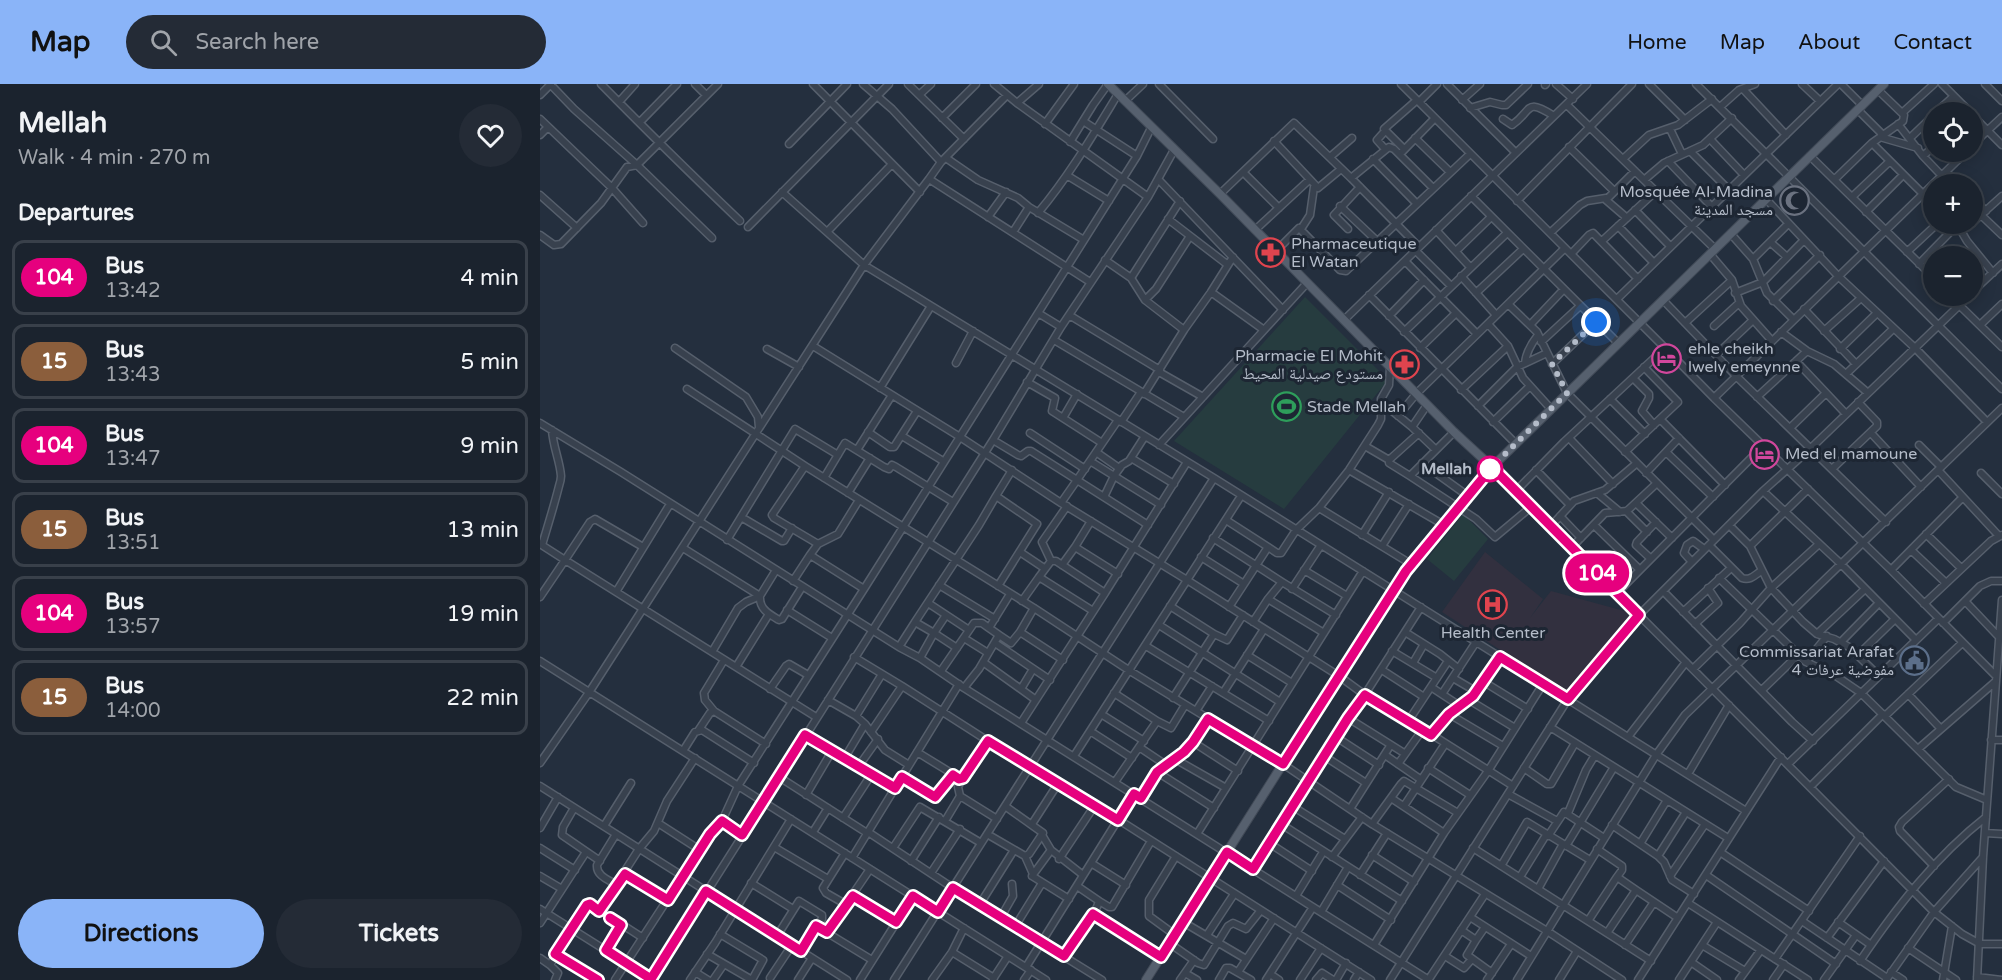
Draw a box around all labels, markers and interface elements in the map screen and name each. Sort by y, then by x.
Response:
search box [126,15,546,69]
text: Map [30,25,90,59]
icon: search [147,26,180,59]
text: Search here [195,29,319,55]
text: Home [1627,30,1687,55]
text: Map [1720,30,1765,55]
text: About [1798,30,1860,55]
text: Contact [1893,30,1972,55]
map controls [1923,102,1983,306]
button: locate [1923,102,1983,162]
button: heart [459,104,522,167]
text: Mellah [18,106,107,140]
text: Walk · 4 min · 270 m [18,146,210,170]
button: + [1923,174,1983,234]
place label: Mosquée Al-Madina مسجد المدينة [1620,182,1773,220]
mosque icon: Mosquée Al-Madina مسجد المدينة [1778,185,1810,217]
text: Departures [18,200,134,226]
place label: Pharmaceutique El Watan [1291,234,1416,272]
pharmacy icon: Pharmaceutique El Watan [1254,237,1286,269]
button: − [1923,246,1983,306]
text: Bus [105,253,144,279]
text: 104 [34,265,74,290]
text: 4 min [460,265,519,291]
text: 13:42 [105,279,160,303]
your location [1581,307,1611,337]
text: Bus [105,337,144,363]
place label: ehle cheikh lwely emeynne [1688,339,1800,377]
hotel icon: ehle cheikh lwely emeynne [1651,342,1683,374]
place label: Pharmacie El Mohit مستودع صيدلية المحيط [1235,346,1383,384]
text: 15 [41,349,67,374]
text: 5 min [460,349,519,375]
pharmacy icon: Pharmacie El Mohit مستودع صيدلية المحيط [1388,349,1420,381]
text: 13:43 [105,363,160,387]
sports icon: Stade Mellah [1270,391,1302,423]
place label: Stade Mellah [1307,397,1406,417]
text: Bus [105,421,144,447]
text: 104 [34,433,74,458]
text: 9 min [460,433,519,459]
hotel icon: Med el mamoune [1748,438,1780,470]
place label: Med el mamoune [1785,444,1917,464]
text: 13:47 [105,447,160,471]
marker: Mellah [1477,456,1503,482]
place label: Mellah [1421,459,1472,479]
text: Bus [105,505,144,531]
text: 15 [41,517,67,542]
text: 13 min [447,517,519,543]
text: 13:51 [105,531,160,555]
line badge: 104 [1562,554,1632,592]
text: 104 [1577,561,1617,586]
text: Bus [105,589,144,615]
hospital icon: Health Center [1477,589,1509,621]
text: 104 [34,601,74,626]
text: 19 min [447,601,519,627]
text: 13:57 [105,615,160,639]
place label: Health Center [1441,623,1546,643]
place label: Commissariat Arafat 4 مفوضية عرفات [1739,642,1894,680]
public building icon: Commissariat Arafat 4 مفوضية عرفات [1899,645,1931,677]
text: Bus [105,673,144,699]
text: 15 [41,685,67,710]
text: 22 min [447,685,519,711]
text: 14:00 [105,699,160,723]
button: Directions [18,899,264,968]
button: Tickets [276,899,522,968]

